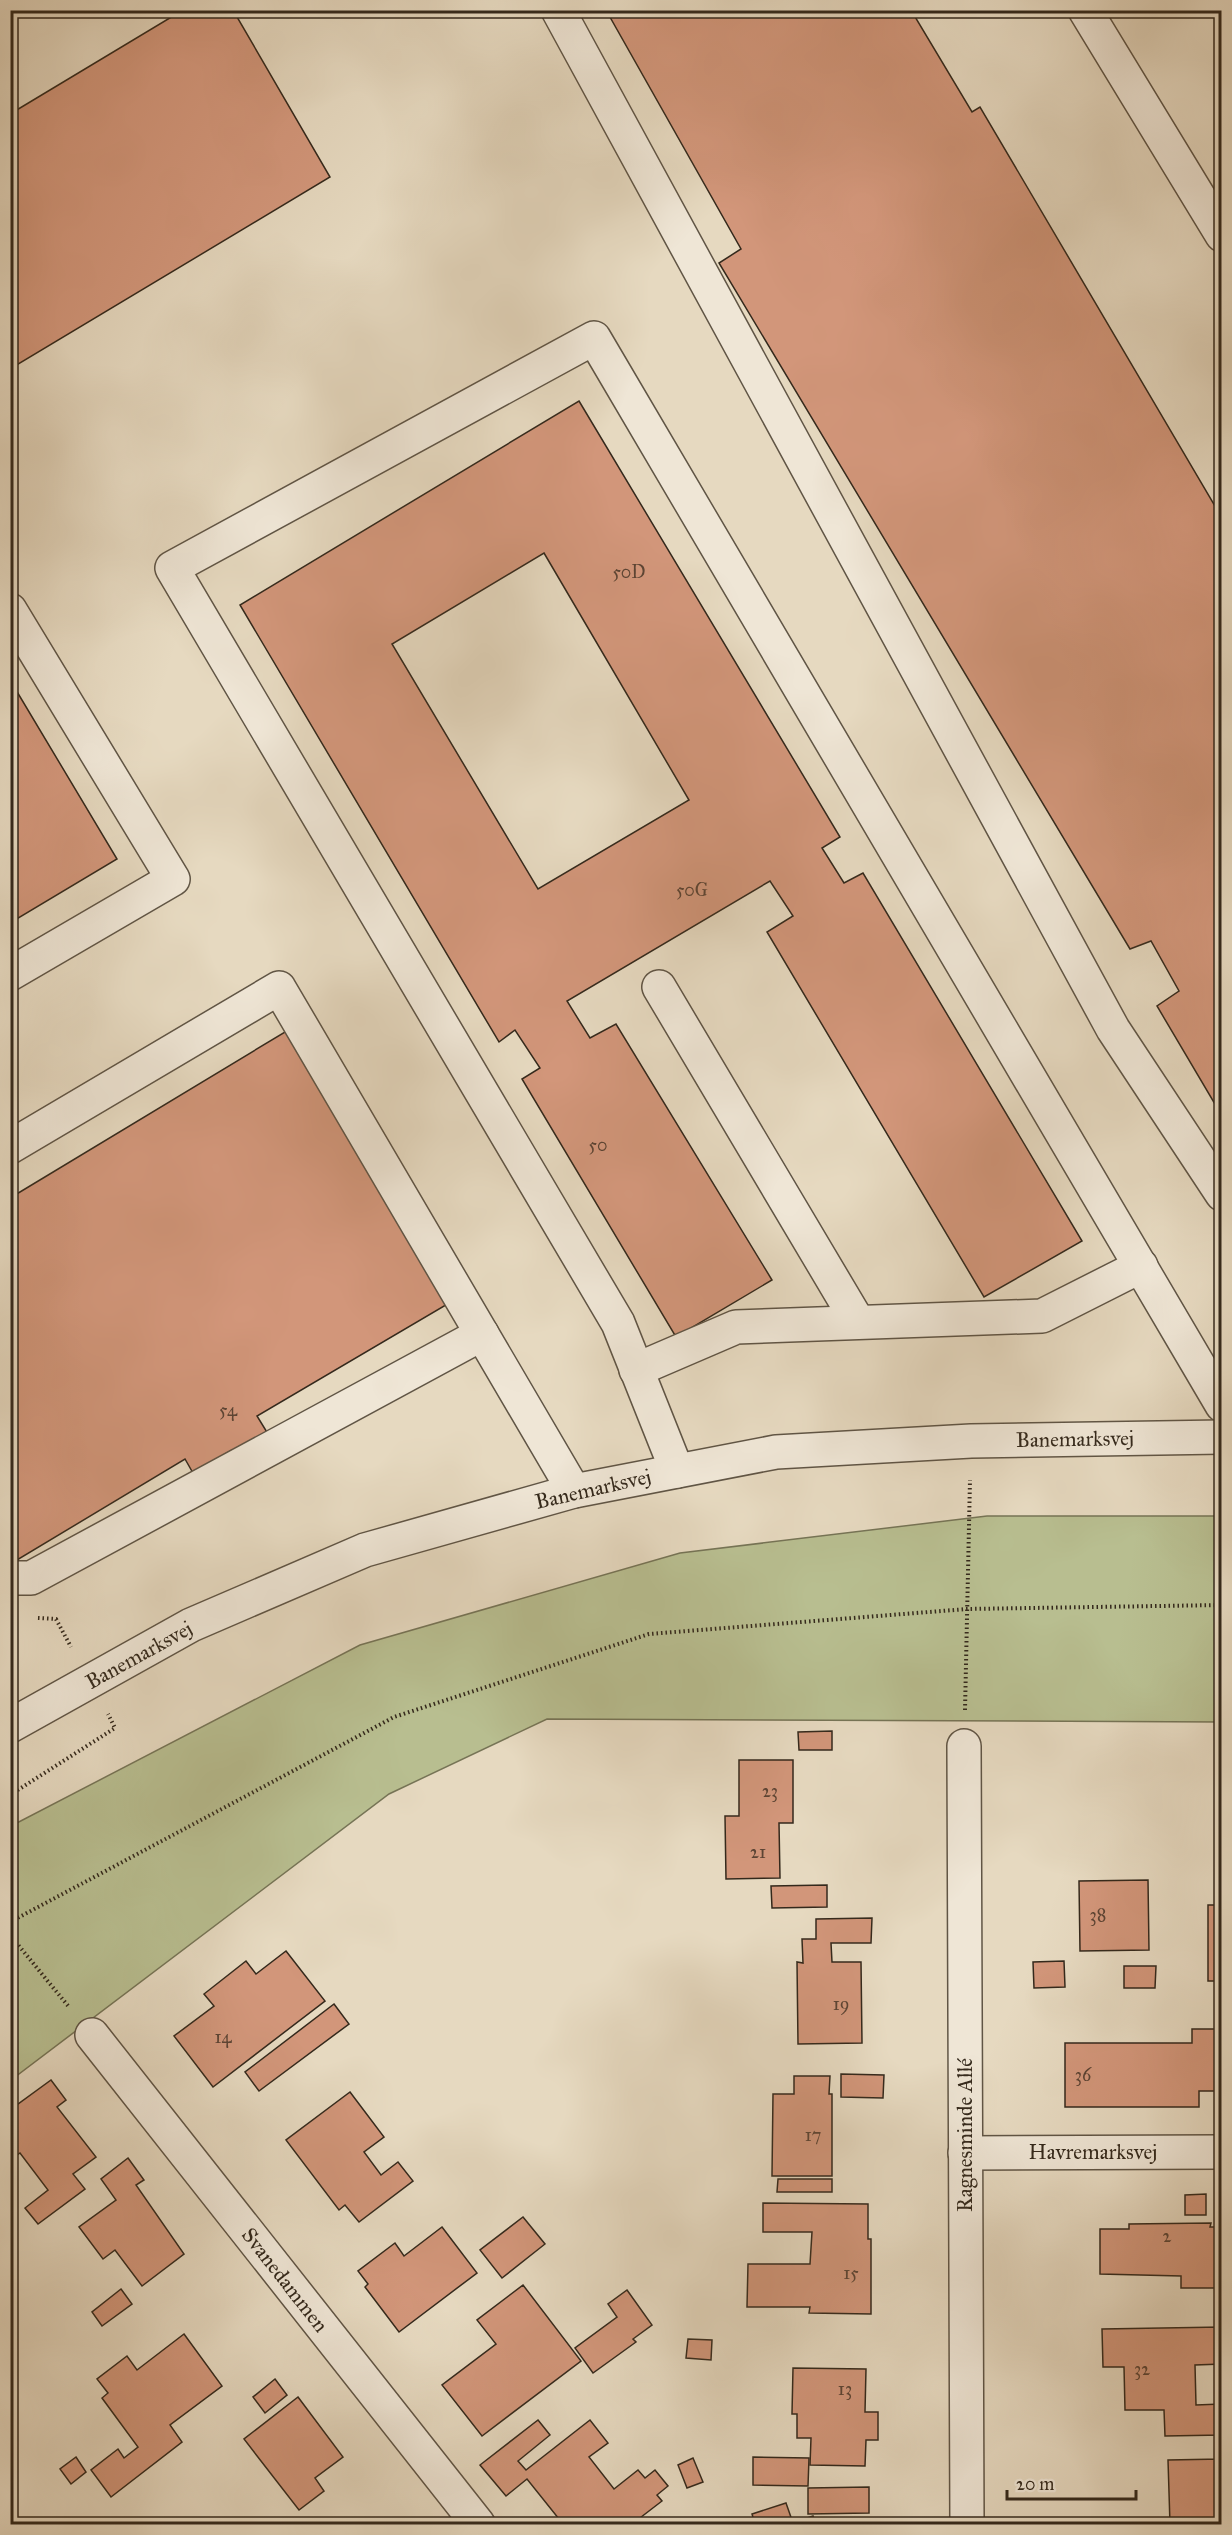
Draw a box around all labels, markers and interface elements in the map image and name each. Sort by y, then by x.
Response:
house number: 50D [612,561,646,583]
house number: 50G [676,879,708,901]
house number: 50 [589,1134,607,1156]
house number: 54 [219,1399,238,1421]
street label: Banemarksvej [1016,1425,1134,1453]
street label: Banemarksvej [532,1463,654,1515]
street label: Banemarksvej [81,1615,197,1695]
house number: 23 [762,1780,778,1802]
house number: 21 [750,1841,766,1863]
house number: 38 [1090,1904,1106,1926]
house number: 19 [833,1993,849,2015]
house number: 14 [214,2026,233,2048]
street label: Ragnesminde Allé [952,2058,978,2212]
house number: 36 [1075,2064,1092,2086]
house number: 17 [805,2124,821,2146]
street label: Havremarksvej [1029,2139,1157,2165]
street label: Svanedammen [236,2222,334,2338]
house number: 2 [1163,2225,1172,2247]
house number: 15 [843,2262,859,2284]
house number: 32 [1134,2358,1150,2380]
house number: 13 [838,2378,852,2400]
scale bar [1007,2463,1136,2501]
text: 20 m [1016,2473,1054,2495]

